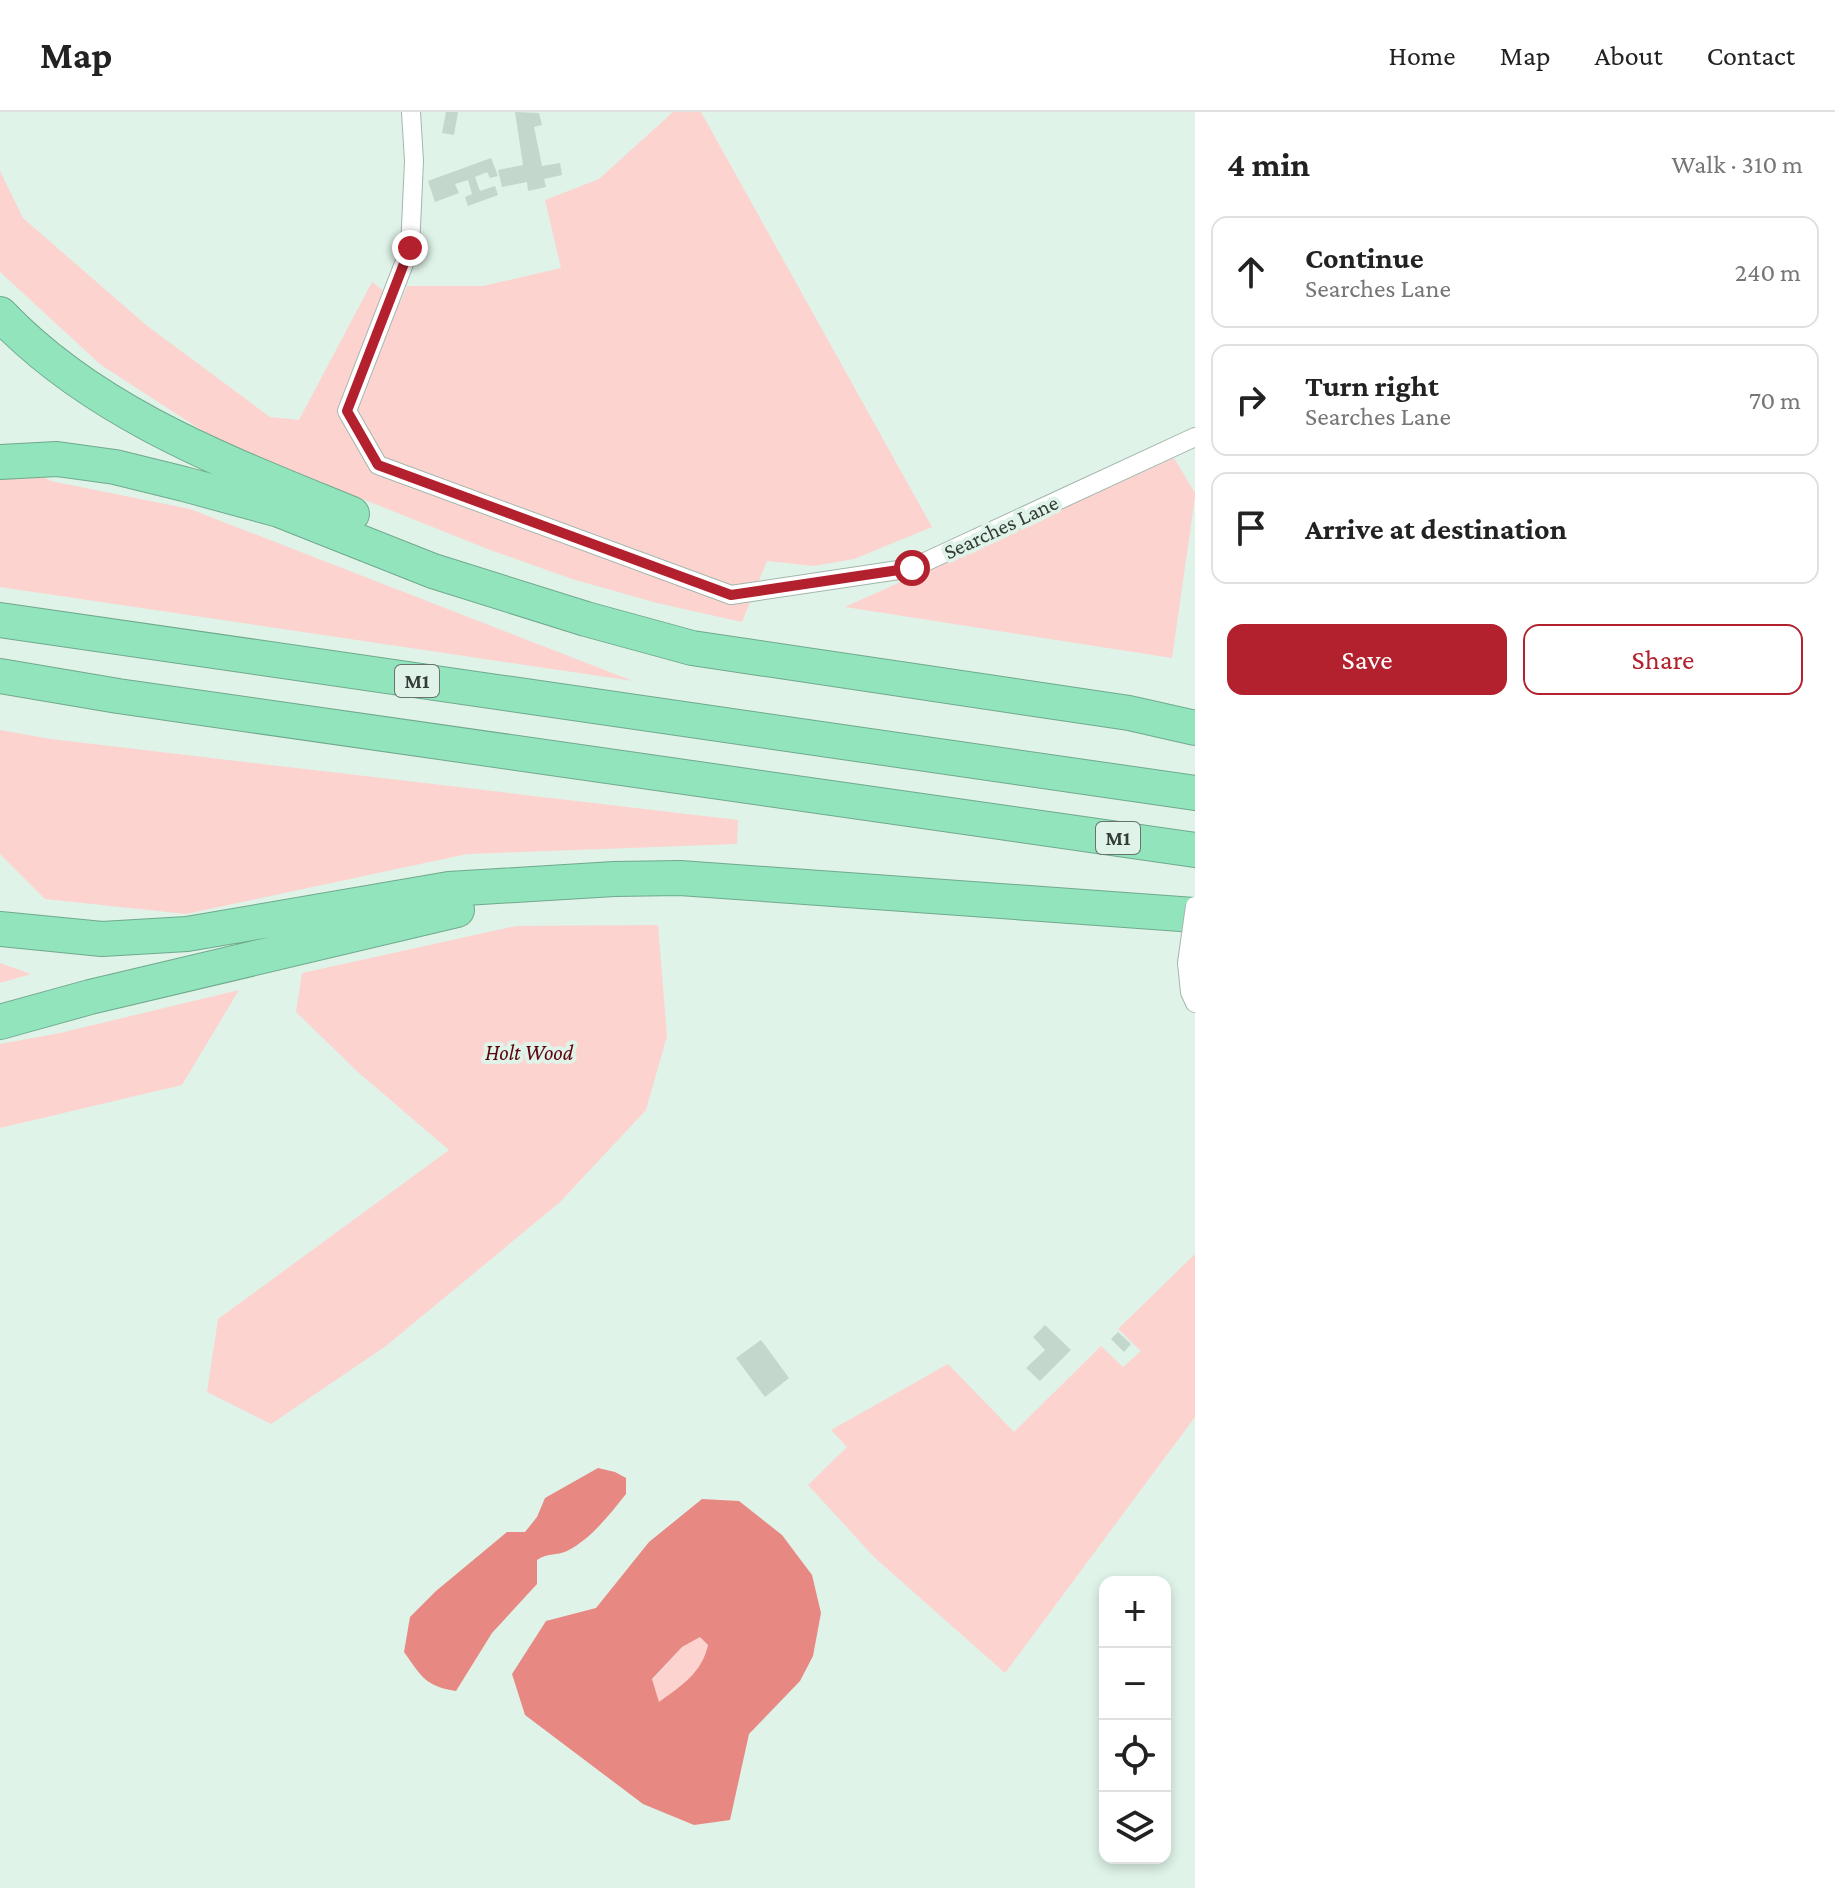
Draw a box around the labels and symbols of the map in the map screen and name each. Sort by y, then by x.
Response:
route end [392,230,428,266]
street label: Searches Lane [940,490,1062,564]
route start [894,550,930,586]
road number: M1 [395,665,439,697]
road number: M1 [1096,822,1140,854]
park label: Holt Wood [485,1040,574,1065]

